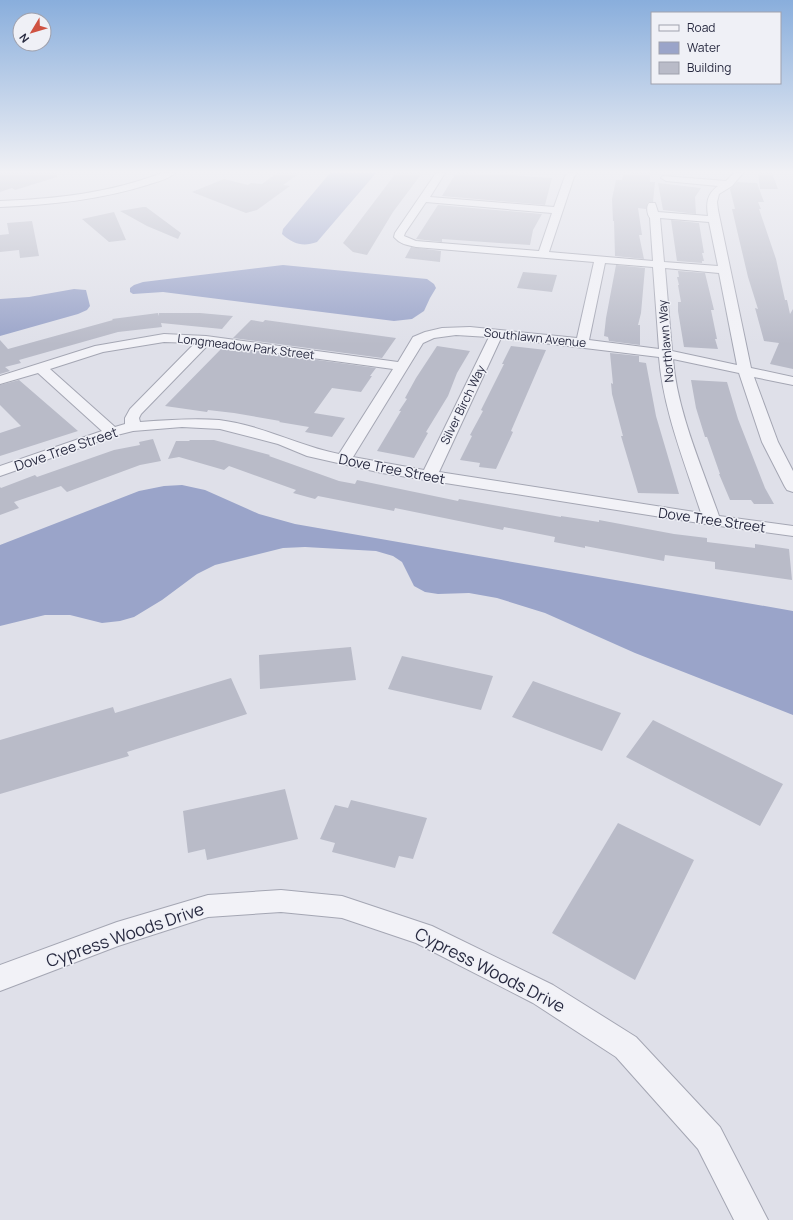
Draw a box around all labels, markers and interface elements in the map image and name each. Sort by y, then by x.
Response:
north arrow [12,12,52,52]
legend [651,12,781,84]
text: Road [687,19,715,36]
text: N [15,31,32,46]
text: Water [687,39,721,56]
text: Building [687,59,731,76]
street label: Northlawn Way [653,298,678,383]
street label: Southlawn Avenue [483,324,587,351]
street label: Longmeadow Park Street [176,330,316,363]
street label: Silver Birch Way [436,362,489,447]
street label: Dove Tree Street [12,422,120,475]
street label: Dove Tree Street [337,449,447,488]
street label: Dove Tree Street [657,503,767,536]
street label: Cypress Woods Drive [43,897,207,972]
street label: Cypress Woods Drive [411,922,569,1017]

